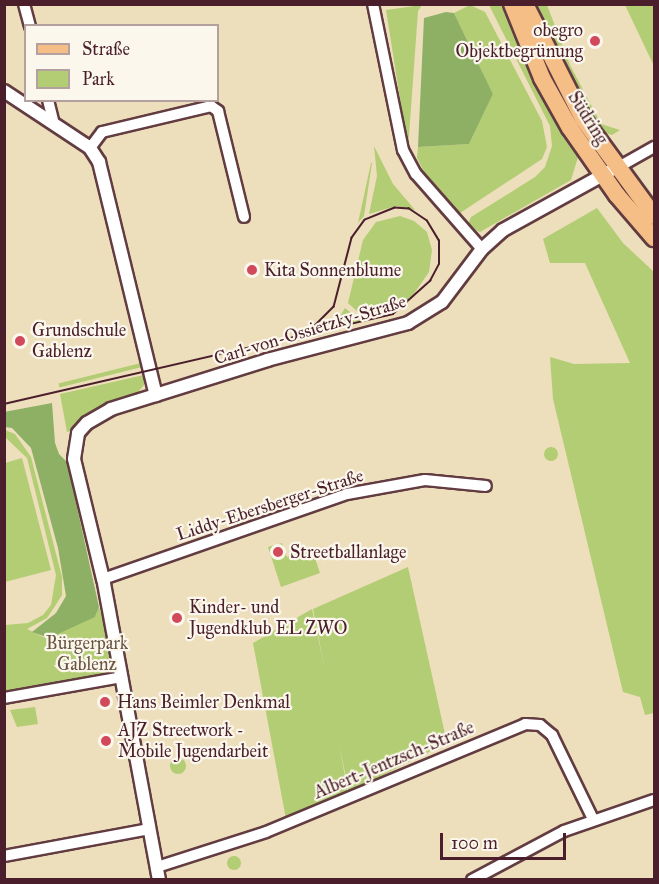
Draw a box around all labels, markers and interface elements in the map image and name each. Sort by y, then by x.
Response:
place label: obegro Objektbegrünung [456,20,583,63]
legend [24,24,219,102]
marker: obegro Objektbegrünung [588,34,602,48]
text: Straße [82,38,130,60]
text: Park [82,68,115,90]
street label: Südring [563,87,613,149]
place label: Kita Sonnenblume [264,259,401,281]
marker: Kita Sonnenblume [245,263,259,277]
street label: Carl-von-Ossietzky-Straße [211,290,409,370]
place label: Grundschule Gablenz [32,320,126,362]
marker: Grundschule Gablenz [13,334,27,348]
street label: Liddy-Ebersberger-Straße [174,465,366,545]
place label: Streetballanlage [290,541,406,563]
marker: Streetballanlage [271,545,285,559]
place label: Kinder- und Jugendklub EL ZWO [189,597,347,640]
marker: Kinder- und Jugendklub EL ZWO [170,611,184,625]
park label: Bürgerpark Gablenz [46,633,128,676]
place label: Hans Beimler Denkmal [117,691,290,713]
marker: Hans Beimler Denkmal [98,695,112,709]
street label: Albert-Jentzsch-Straße [311,716,477,804]
place label: AJZ Streetwork - Mobile Jugendarbeit [118,720,268,762]
marker: AJZ Streetwork - Mobile Jugendarbeit [99,734,113,748]
scale bar [443,821,569,859]
text: 100 m [451,832,498,854]

